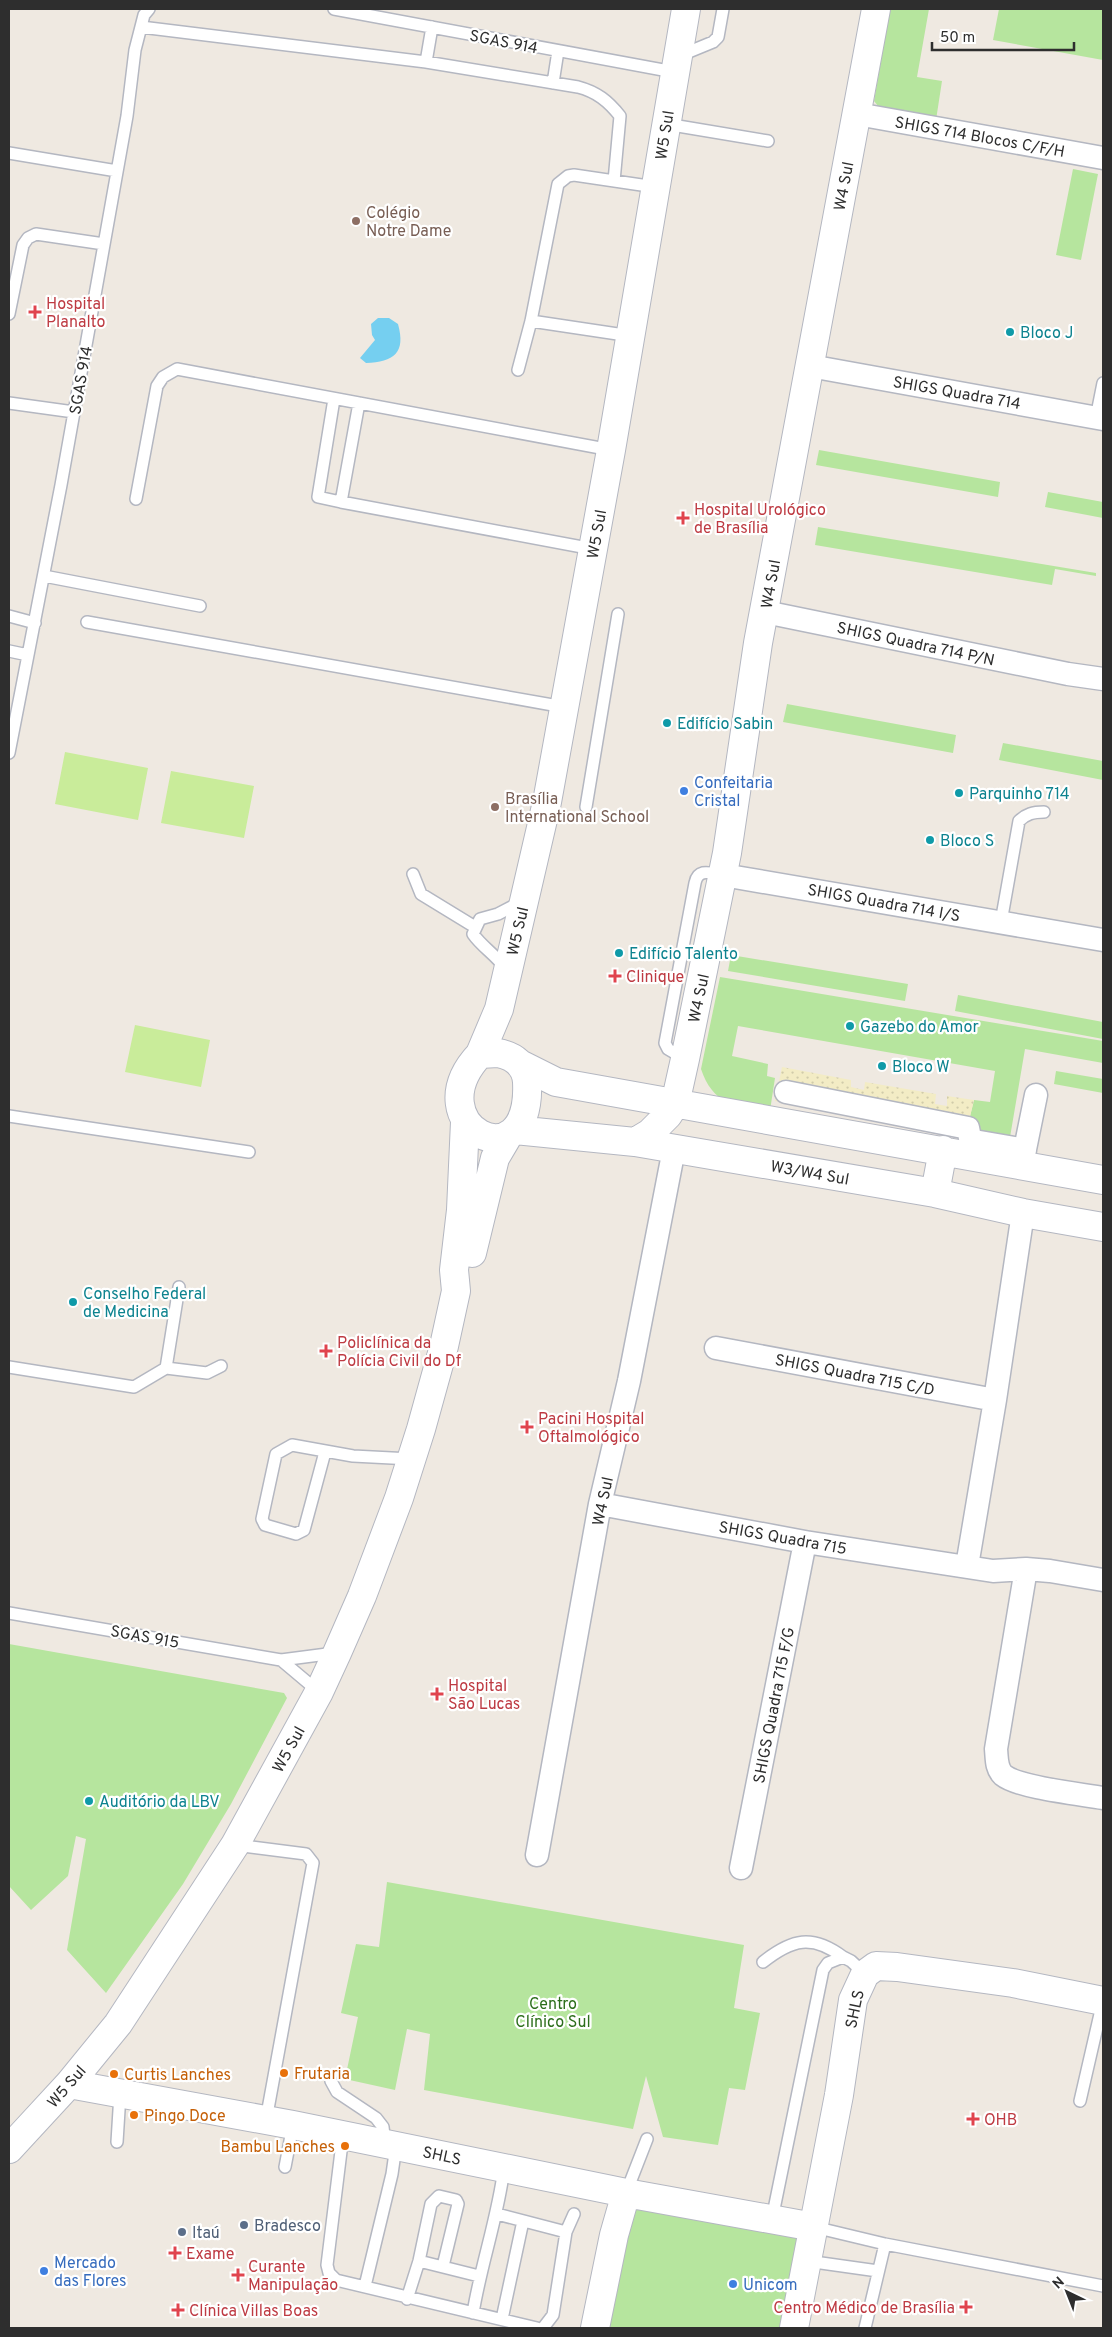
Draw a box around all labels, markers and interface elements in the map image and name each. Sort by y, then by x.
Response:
scale bar [932,20,1074,52]
street label: SGAS 914 [468,27,540,59]
text: 50 m [940,29,975,48]
street label: W5 Sul [652,109,680,161]
street label: SHIGS 714 Blocos C/F/H [893,113,1066,163]
street label: W4 Sul [830,160,859,213]
place label: Colégio Notre Dame [366,204,451,242]
marker: Colégio Notre Dame [350,215,362,227]
place label: Hospital Planalto [46,295,105,333]
marker: Hospital Planalto [28,305,42,319]
place label: Bloco J [1020,324,1073,344]
marker: Bloco J [1004,326,1016,338]
street label: SGAS 914 [66,344,98,416]
street label: SHIGS Quadra 714 [891,373,1022,415]
place label: Hospital Urológico de Brasília [694,501,826,539]
street label: W5 Sul [584,508,612,561]
marker: Hospital Urológico de Brasília [676,511,690,525]
street label: W4 Sul [758,558,786,610]
street label: SHIGS Quadra 714 P/N [835,618,996,671]
place label: Edifício Sabin [677,715,773,735]
marker: Edifício Sabin [661,717,673,729]
place label: Confeitaria Cristal [694,774,773,812]
marker: Confeitaria Cristal [678,785,690,797]
place label: Parquinho 714 [969,785,1070,805]
marker: Parquinho 714 [953,787,965,799]
place label: Brasília International School [505,790,649,828]
marker: Brasília International School [489,801,501,813]
place label: Bloco S [940,832,994,852]
marker: Bloco S [924,834,936,846]
street label: SHIGS Quadra 714 I/S [806,881,962,927]
street label: W5 Sul [504,905,534,958]
place label: Edifício Talento [629,945,738,965]
marker: Edifício Talento [613,947,625,959]
place label: Clinique [626,968,684,988]
marker: Clinique [608,969,622,983]
street label: W4 Sul [685,972,715,1025]
place label: Gazebo do Amor [860,1018,979,1038]
marker: Gazebo do Amor [844,1020,856,1032]
place label: Bloco W [892,1058,950,1078]
marker: Bloco W [876,1060,888,1072]
street label: W3/W4 Sul [769,1157,851,1191]
place label: Conselho Federal de Medicina [83,1285,206,1323]
marker: Conselho Federal de Medicina [67,1296,79,1308]
place label: Policlínica da Polícia Civil do Df [337,1334,462,1372]
marker: Policlínica da Polícia Civil do Df [319,1344,333,1358]
street label: SHIGS Quadra 715 C/D [773,1351,936,1401]
place label: Pacini Hospital Oftalmológico [538,1410,644,1448]
marker: Pacini Hospital Oftalmológico [520,1420,534,1434]
street label: W4 Sul [589,1475,619,1528]
street label: SHIGS Quadra 715 [717,1518,848,1560]
street label: SGAS 915 [109,1622,181,1654]
street label: SHIGS Quadra 715 F/G [750,1625,800,1785]
place label: Hospital São Lucas [448,1677,520,1715]
marker: Hospital São Lucas [430,1687,444,1701]
street label: W5 Sul [269,1723,311,1777]
place label: Auditório da LBV [99,1793,220,1813]
marker: Auditório da LBV [83,1795,95,1807]
street label: SHLS [842,1988,870,2031]
park label: Centro Clínico Sul [515,1995,591,2033]
street label: W5 Sul [44,2062,91,2113]
place label: Frutaria [294,2065,350,2085]
place label: Curtis Lanches [124,2066,231,2086]
marker: Frutaria [278,2067,290,2079]
marker: Curtis Lanches [108,2068,120,2080]
place label: Pingo Doce [144,2107,226,2127]
marker: Pingo Doce [128,2109,140,2121]
place label: OHB [984,2111,1017,2131]
marker: OHB [966,2112,980,2126]
place label: Bambu Lanches [220,2138,335,2158]
marker: Bambu Lanches [339,2140,351,2152]
street label: SHLS [420,2143,463,2171]
place label: Bradesco [254,2217,321,2237]
marker: Bradesco [238,2219,250,2231]
place label: Itaú [192,2224,220,2244]
marker: Itaú [176,2226,188,2238]
place label: Exame [186,2245,234,2265]
marker: Exame [168,2246,182,2260]
place label: Mercado das Flores [54,2254,126,2292]
place label: Curante Manipulação [248,2258,338,2296]
marker: Mercado das Flores [38,2265,50,2277]
north arrow [1042,2267,1092,2317]
marker: Curante Manipulação [232,2269,244,2281]
text: N [1050,2274,1069,2293]
place label: Unicom [743,2276,798,2296]
marker: Unicom [727,2278,739,2290]
place label: Centro Médico de Brasília [773,2299,955,2319]
marker: Centro Médico de Brasília [959,2300,973,2314]
place label: Clínica Villas Boas [189,2302,318,2322]
marker: Clínica Villas Boas [171,2303,185,2317]

